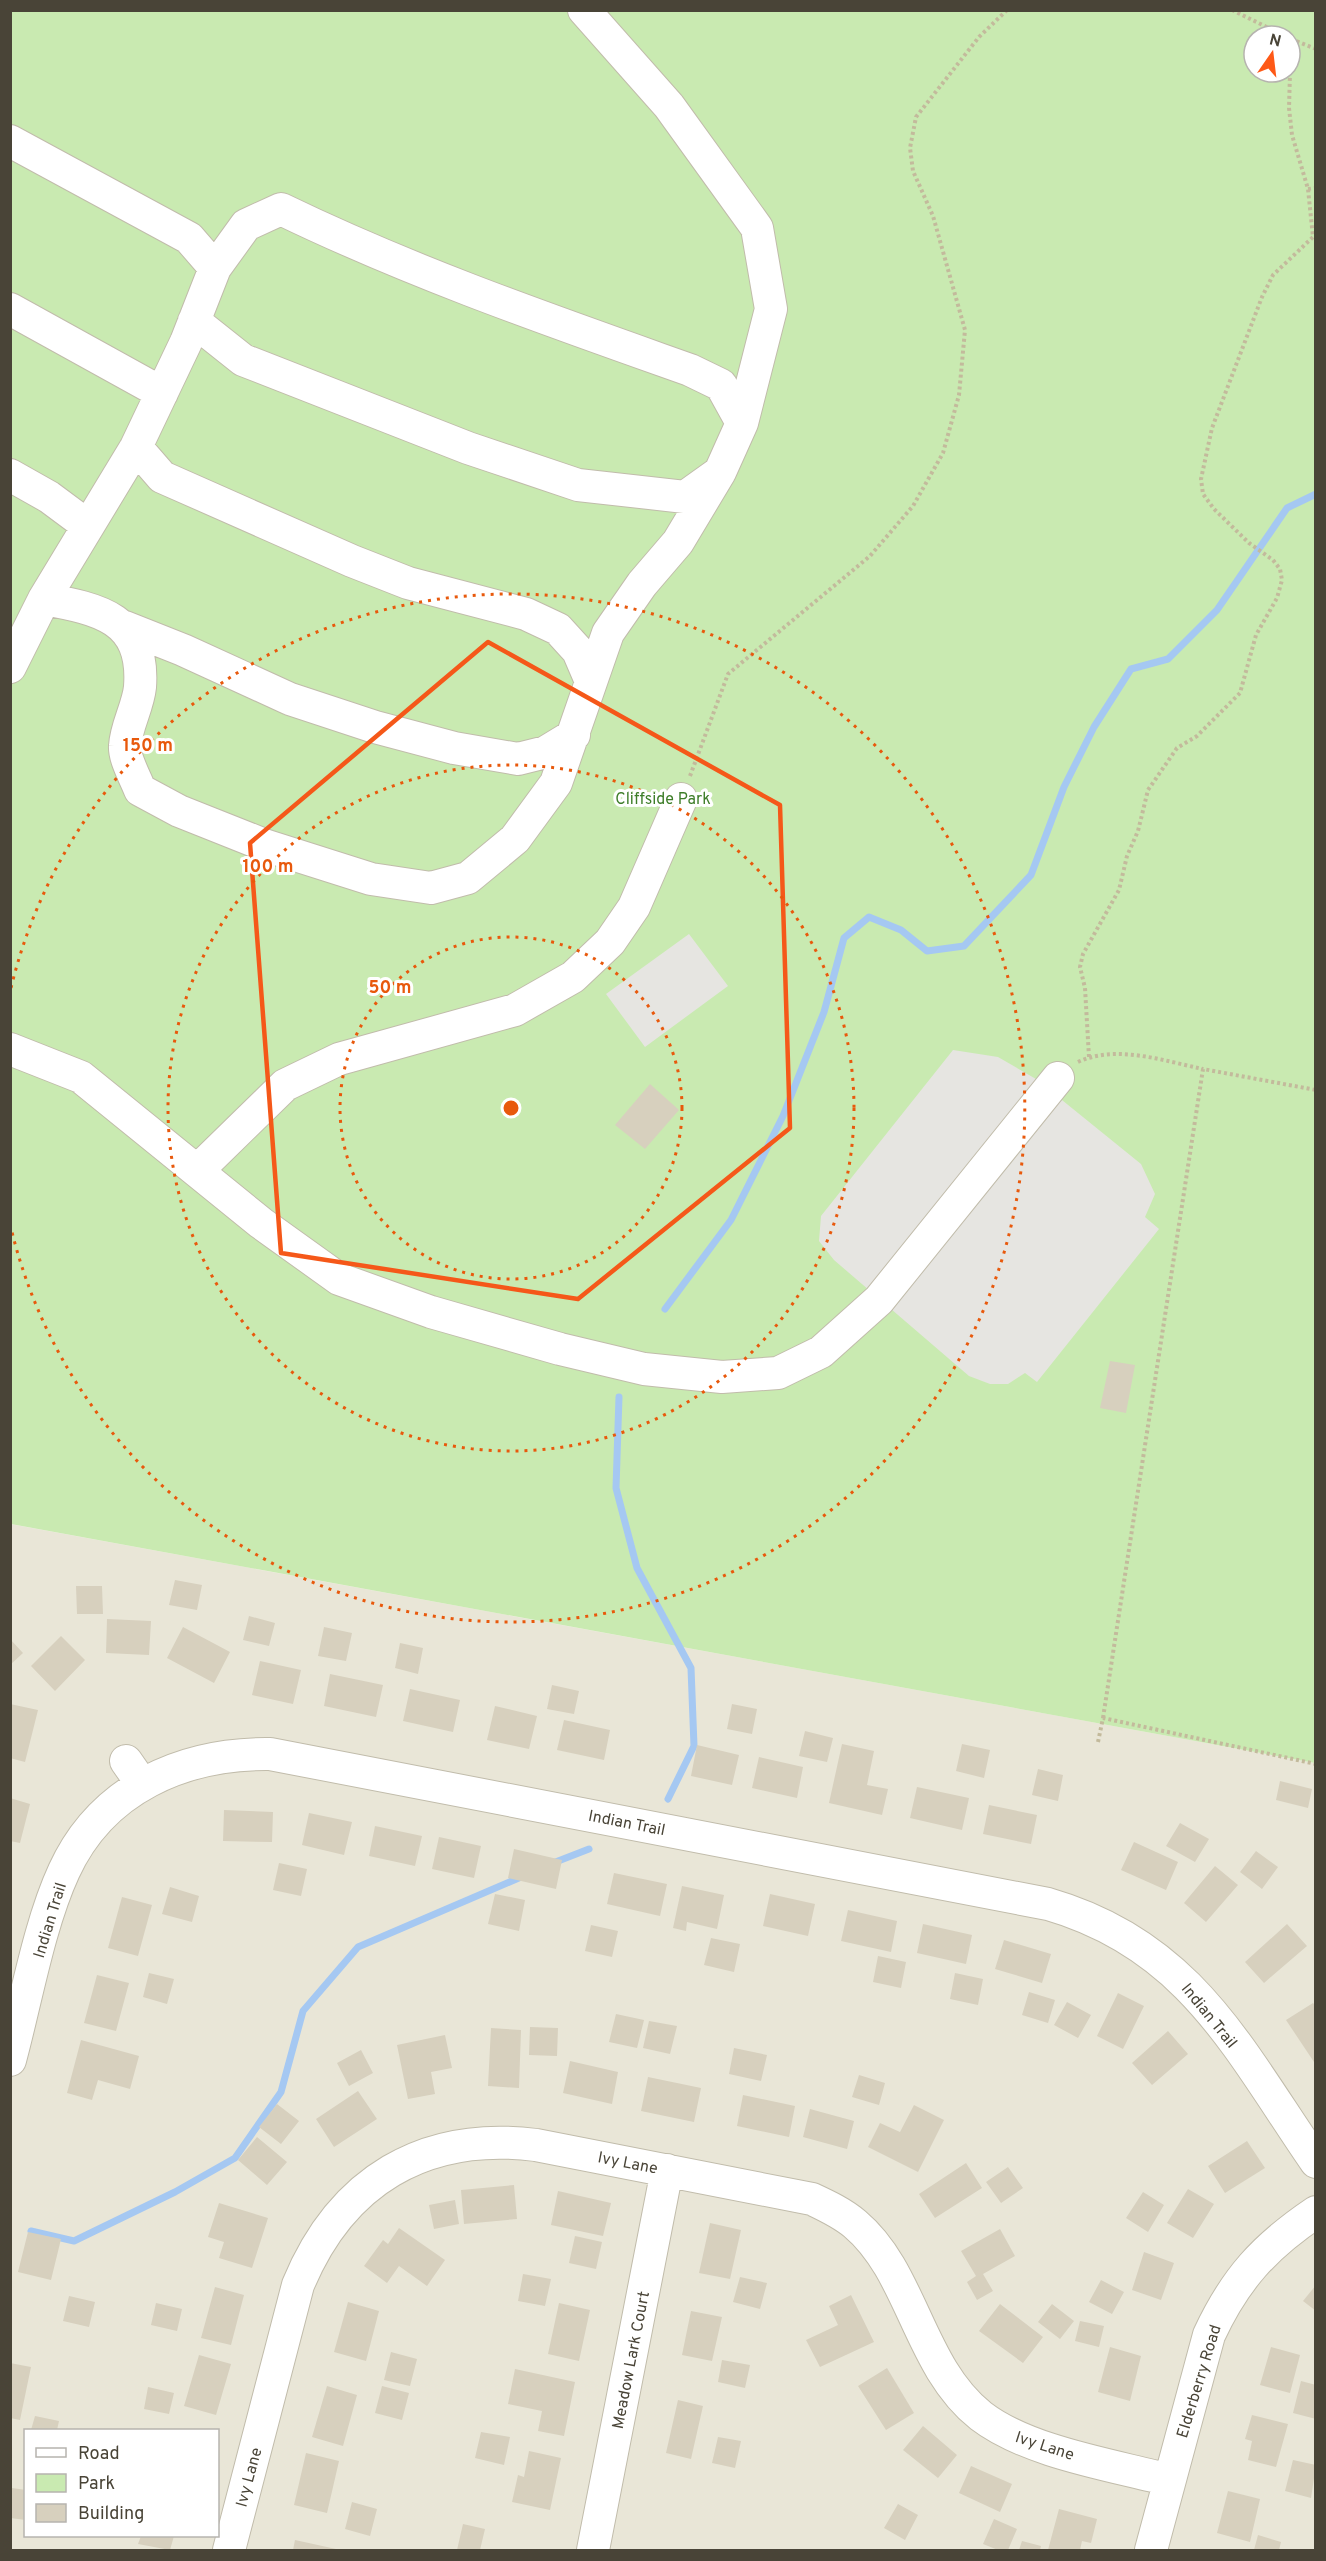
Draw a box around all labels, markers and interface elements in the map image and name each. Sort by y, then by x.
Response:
north arrow [1242,24,1302,84]
text: N [1267,30,1283,52]
text: 150 m [123,735,173,758]
park label: Cliffside Park [615,790,711,810]
text: 100 m [242,856,294,879]
text: 50 m [368,977,412,1000]
centre of rings [501,1098,521,1118]
street label: Indian Trail [586,1807,667,1841]
street label: Indian Trail [30,1880,72,1961]
street label: Indian Trail [1176,1980,1241,2053]
street label: Ivy Lane [596,2148,659,2180]
street label: Meadow Lark Court [609,2290,655,2431]
street label: Elderberry Road [1173,2322,1227,2441]
street label: Ivy Lane [1012,2428,1076,2466]
legend [24,2429,219,2537]
text: Road [78,2443,120,2466]
street label: Ivy Lane [232,2446,267,2509]
text: Park [78,2473,115,2496]
text: Building [78,2503,144,2526]

